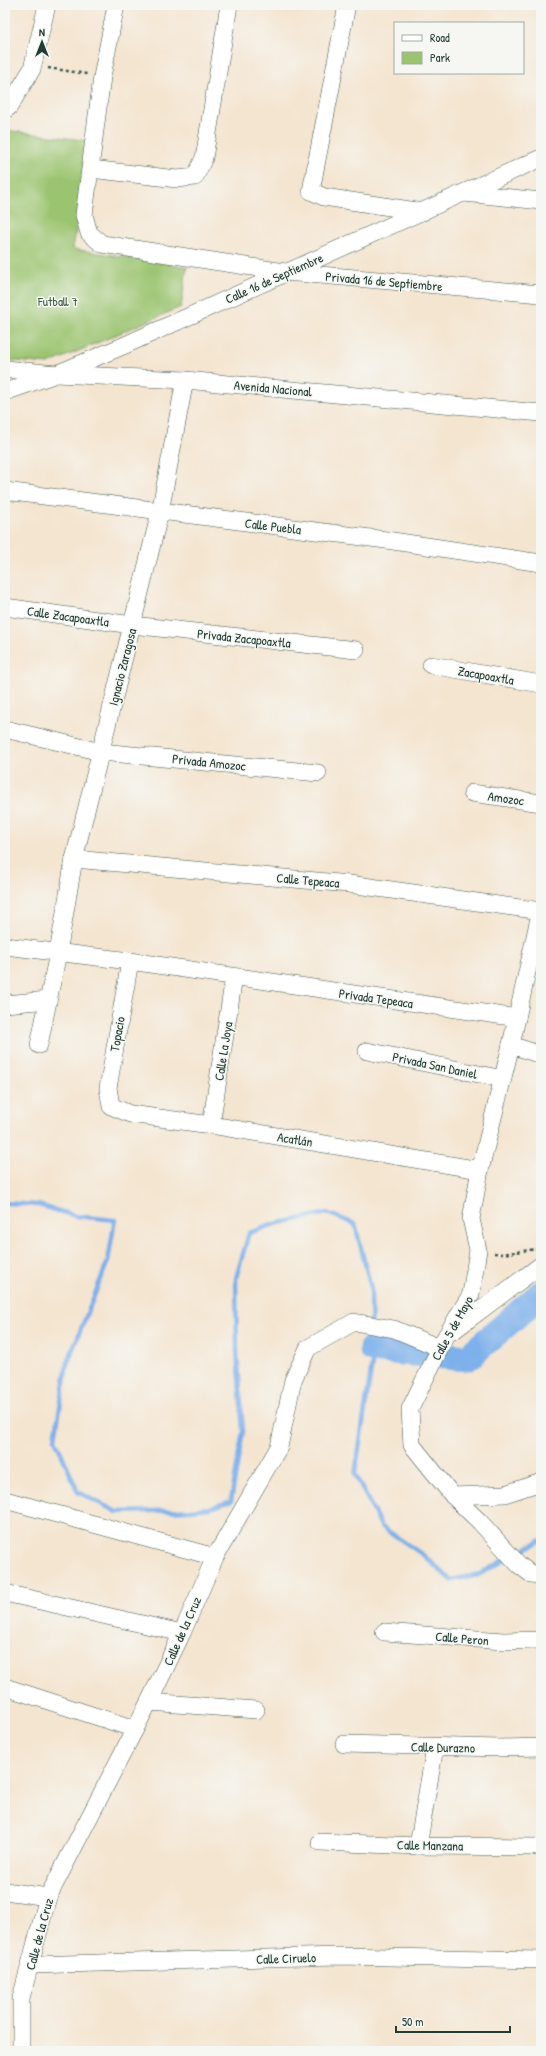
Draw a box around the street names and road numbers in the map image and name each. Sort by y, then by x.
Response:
street label: Calle 16 de Septiembre [222,248,326,308]
street label: Privada 16 de Septiembre [325,267,443,295]
street label: Avenida Nacional [233,376,313,400]
street label: Calle Puebla [244,514,302,538]
street label: Calle Zacapoaxtla [26,601,110,631]
street label: Privada Zacapoaxtla [196,624,292,652]
street label: Ignacio Zaragosa [104,627,140,707]
street label: Zacapoaxtla [457,661,515,689]
street label: Privada Amozoc [171,749,247,775]
street label: Amozoc [487,787,525,809]
street label: Calle Tepeaca [276,868,340,892]
street label: Privada Tepeaca [338,984,414,1012]
street label: Topacio [105,1015,129,1053]
street label: Calle La Joya [209,1020,237,1082]
street label: Privada San Daniel [391,1047,480,1083]
street label: Acatlán [276,1127,314,1151]
street label: Calle 5 de Mayo [427,1292,477,1364]
street label: Calle de la Cruz [159,1593,205,1668]
street label: Calle Peron [435,1627,490,1649]
street label: Calle Durazno [411,1737,475,1757]
street label: Calle Manzana [397,1835,463,1855]
street label: Calle de la Cruz [21,1896,57,1972]
street label: Calle Ciruelo [256,1948,316,1968]

